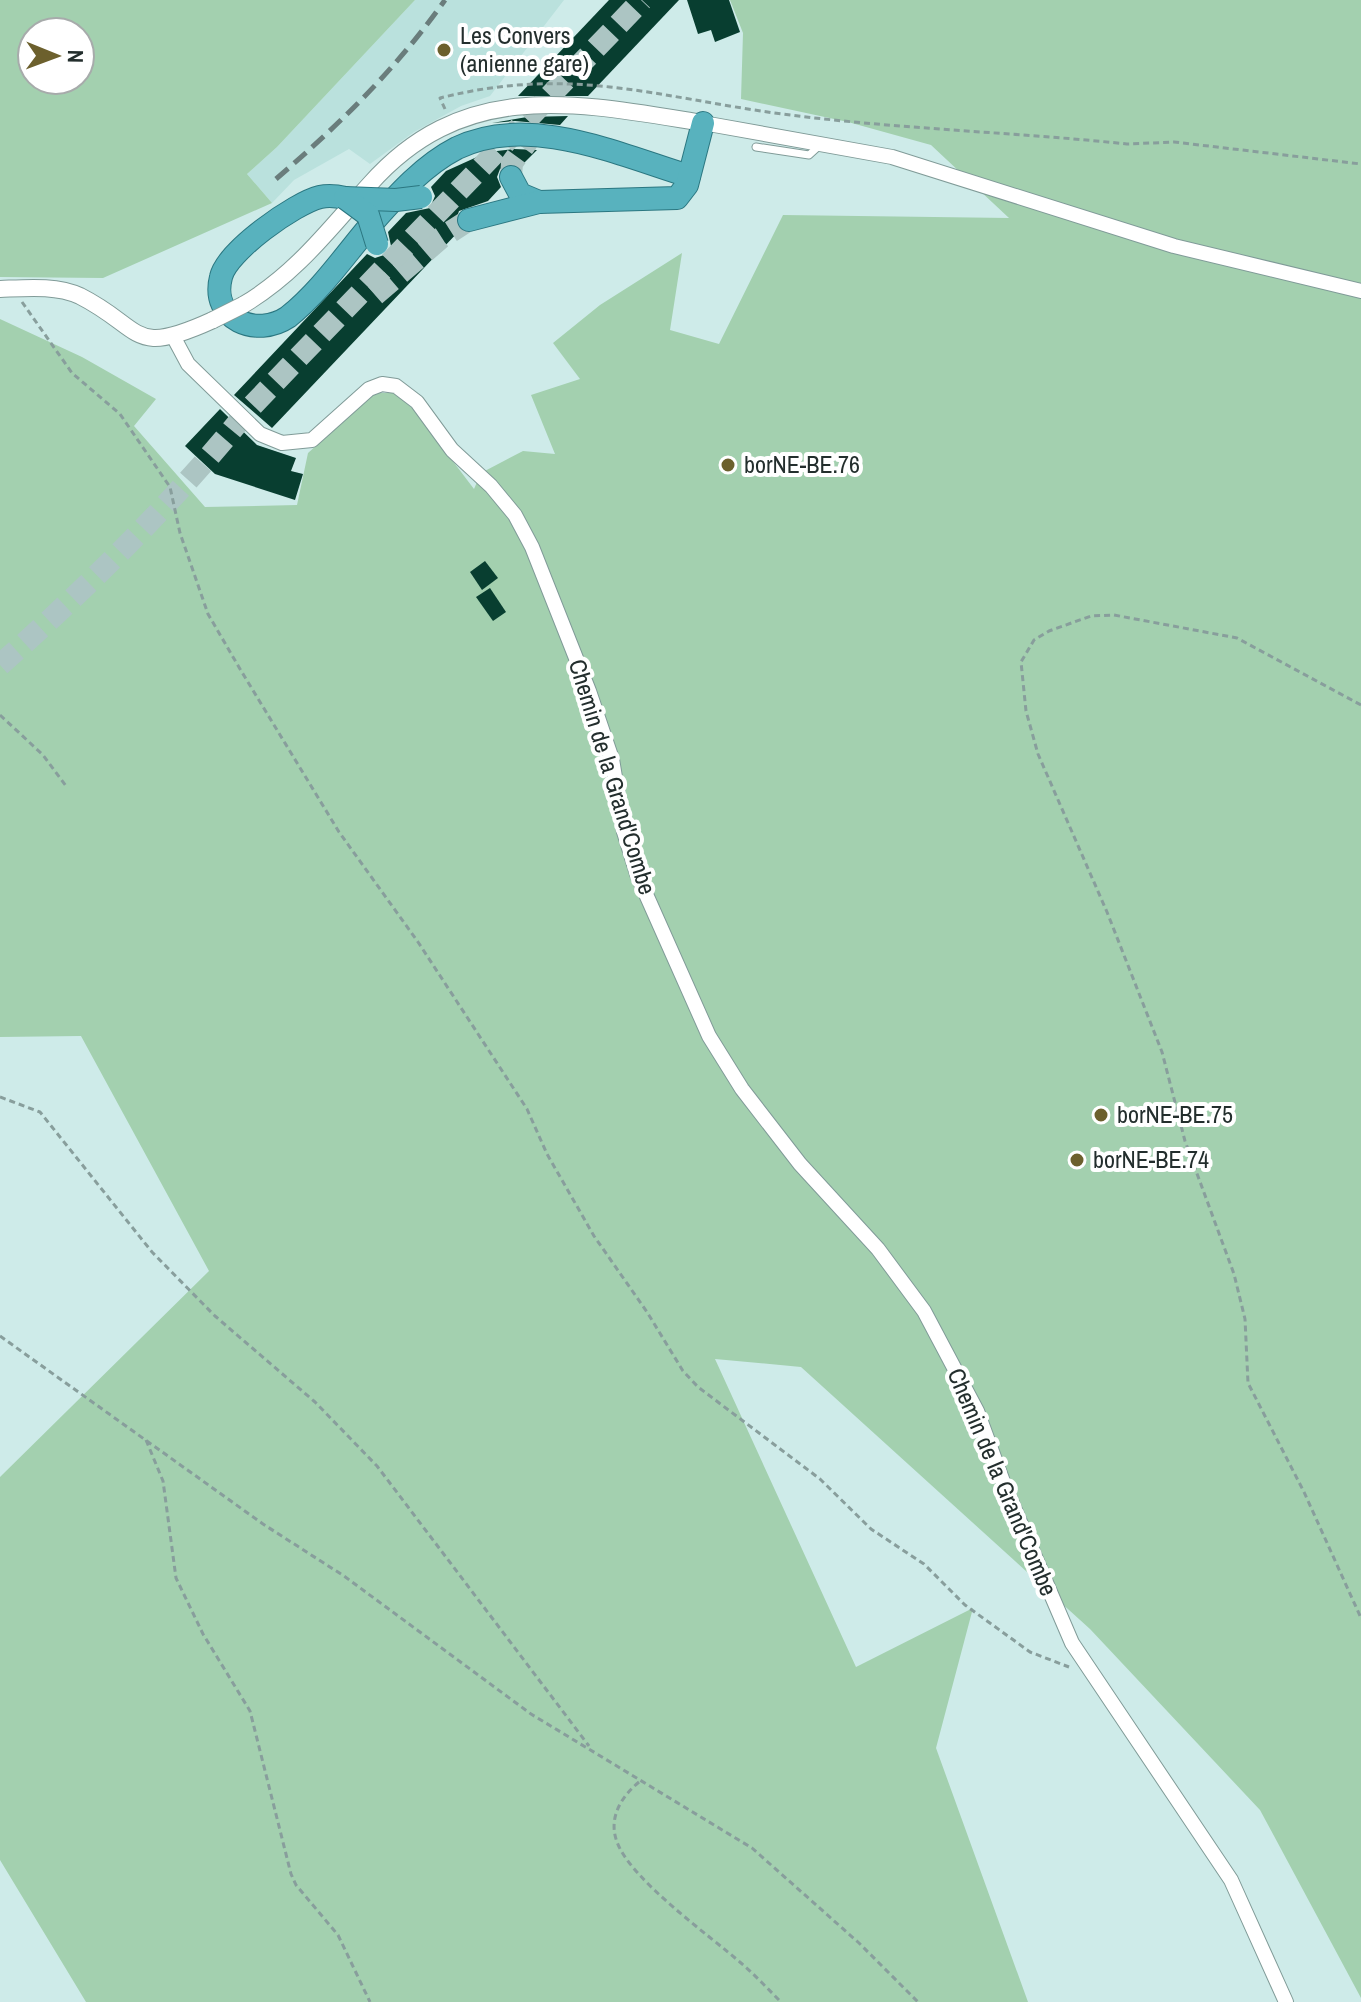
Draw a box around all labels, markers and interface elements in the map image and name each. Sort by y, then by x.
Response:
north arrow [16,16,96,96]
place label: Les Convers (anienne gare) [460,19,589,79]
marker: Les Convers (anienne gare) [435,41,453,59]
text: N [61,50,91,63]
place label: borNE-BE.76 [744,448,860,480]
marker: borNE-BE.76 [719,456,737,474]
street label: Chemin de la Grand'Combe [562,655,664,898]
place label: borNE-BE.75 [1117,1098,1233,1130]
marker: borNE-BE.75 [1092,1106,1110,1124]
place label: borNE-BE.74 [1093,1143,1209,1175]
marker: borNE-BE.74 [1068,1151,1086,1169]
street label: Chemin de la Grand'Combe [940,1363,1065,1600]

